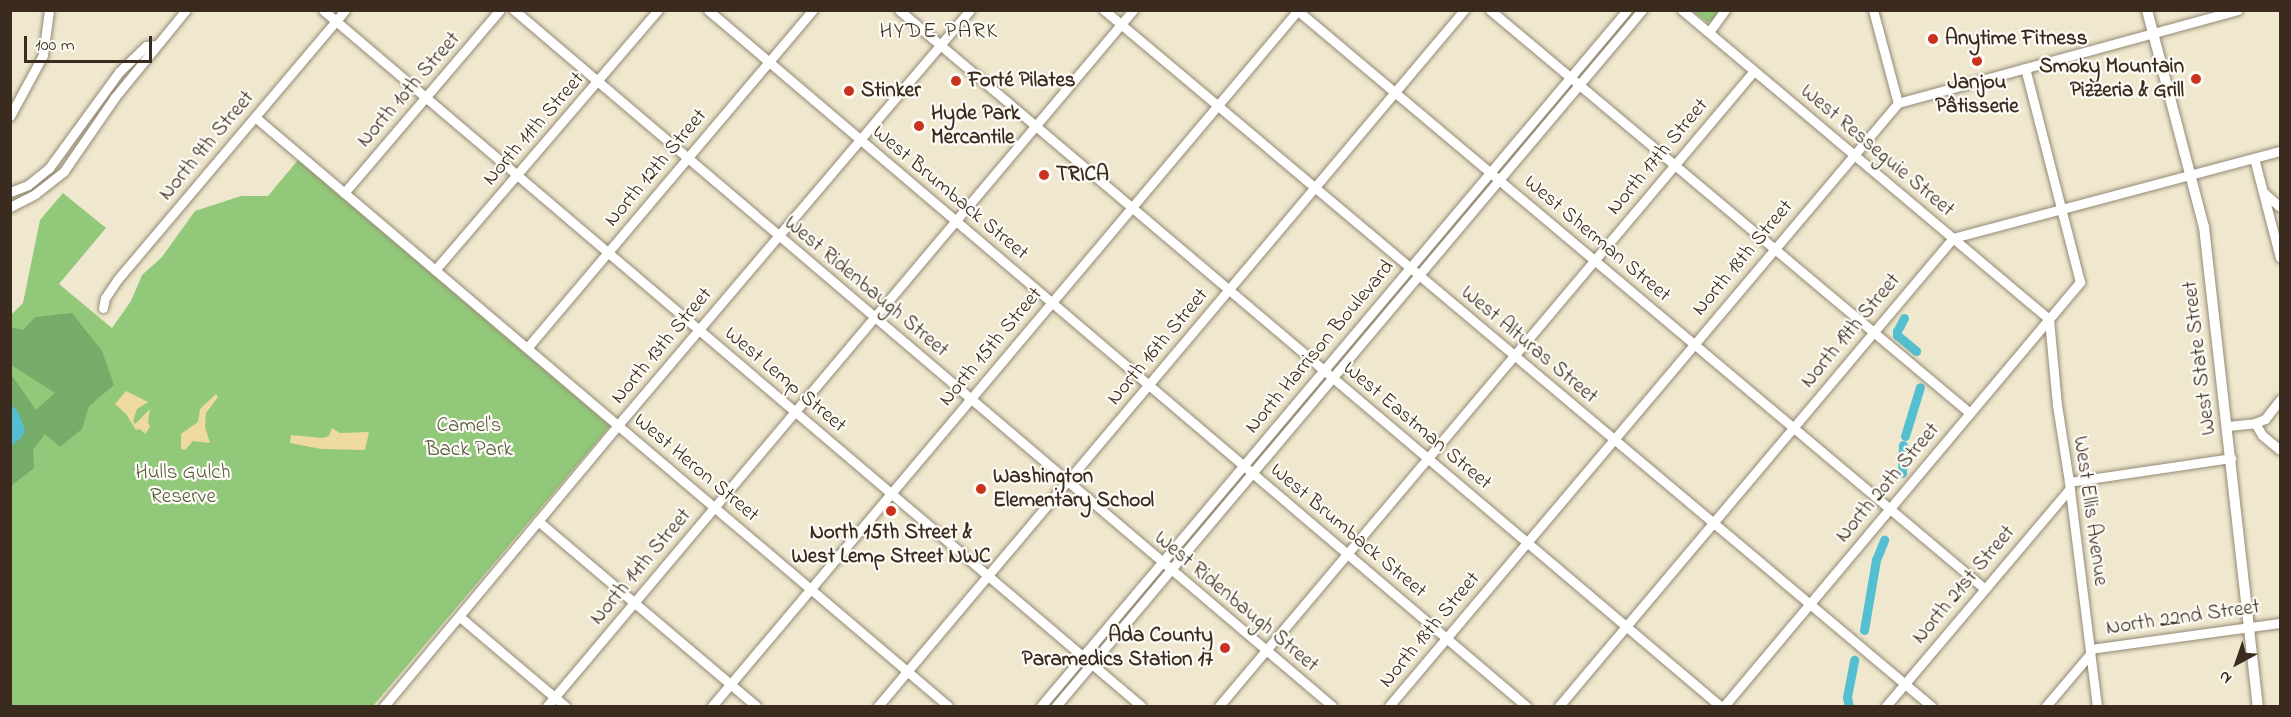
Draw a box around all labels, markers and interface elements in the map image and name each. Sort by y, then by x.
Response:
district label: HYDE PARK [879,20,999,46]
scale bar [27,24,154,62]
place label: Anytime Fitness [1945,26,2087,52]
street label: North 10th Street [352,27,466,153]
marker: Anytime Fitness [1926,32,1940,46]
text: 100 m [35,33,75,59]
marker: Janjou Pâtisserie [1970,54,1984,68]
place label: Smoky Mountain Pizzeria & Grill [2039,54,2184,104]
street label: North 11th Street [478,67,590,191]
place label: Forté Pilates [968,68,1076,94]
place label: Janjou Pâtisserie [1935,70,2019,120]
marker: Smoky Mountain Pizzeria & Grill [2189,72,2203,86]
marker: Forté Pilates [949,74,963,88]
place label: Stinker [861,78,921,104]
street label: West Resseguie Street [1795,79,1959,223]
marker: Stinker [842,84,856,98]
street label: North 9th Street [154,86,260,206]
street label: North 17th Street [1602,94,1714,220]
place label: Hyde Park Mercantile [931,101,1020,151]
street label: North 12th Street [599,104,713,232]
marker: Hyde Park Mercantile [912,119,926,133]
street label: West Brumback Street [867,120,1033,266]
place label: TRICA [1056,162,1109,188]
marker: TRICA [1037,168,1051,182]
street label: West Sherman Street [1518,170,1676,308]
street label: North 18th Street [1687,195,1799,321]
street label: West Ridenbaugh Street [779,211,953,363]
street label: North Harrison Boulevard [1240,255,1400,439]
street label: North 19th Street [1796,268,1906,394]
street label: West State Street [2178,279,2222,437]
street label: West Alturas Street [1455,280,1603,410]
street label: North 15th Street [934,282,1048,412]
street label: North 13th Street [606,283,718,409]
street label: North 16th Street [1102,283,1214,411]
street label: West Lemp Street [719,322,851,438]
street label: West Eastman Street [1337,356,1497,496]
street label: West Heron Street [628,408,764,528]
park label: Camel's Back Park [425,413,513,463]
street label: North 20th Street [1831,418,1945,548]
street label: West Ellis Avenue [2067,434,2113,588]
street label: West Brumback Street [1265,458,1431,604]
park label: Hulls Gulch Reserve [135,460,231,510]
place label: Washington Elementary School [993,464,1154,514]
marker: Washington Elementary School [974,482,988,496]
street label: North 14th Street [585,504,697,630]
marker: North 15th Street & West Lemp Street NWC [884,504,898,518]
place label: North 15th Street & West Lemp Street NWC [792,520,990,570]
street label: North 21st Street [1907,521,2021,649]
street label: West Ridenbaugh Street [1149,526,1323,678]
street label: North 18th Street [1374,567,1486,693]
street label: North 22nd Street [2104,595,2262,641]
place label: Ada County Paramedics Station 17 [1022,623,1213,673]
north arrow [2207,633,2267,693]
marker: Ada County Paramedics Station 17 [1218,641,1232,655]
text: N [2214,664,2237,689]

